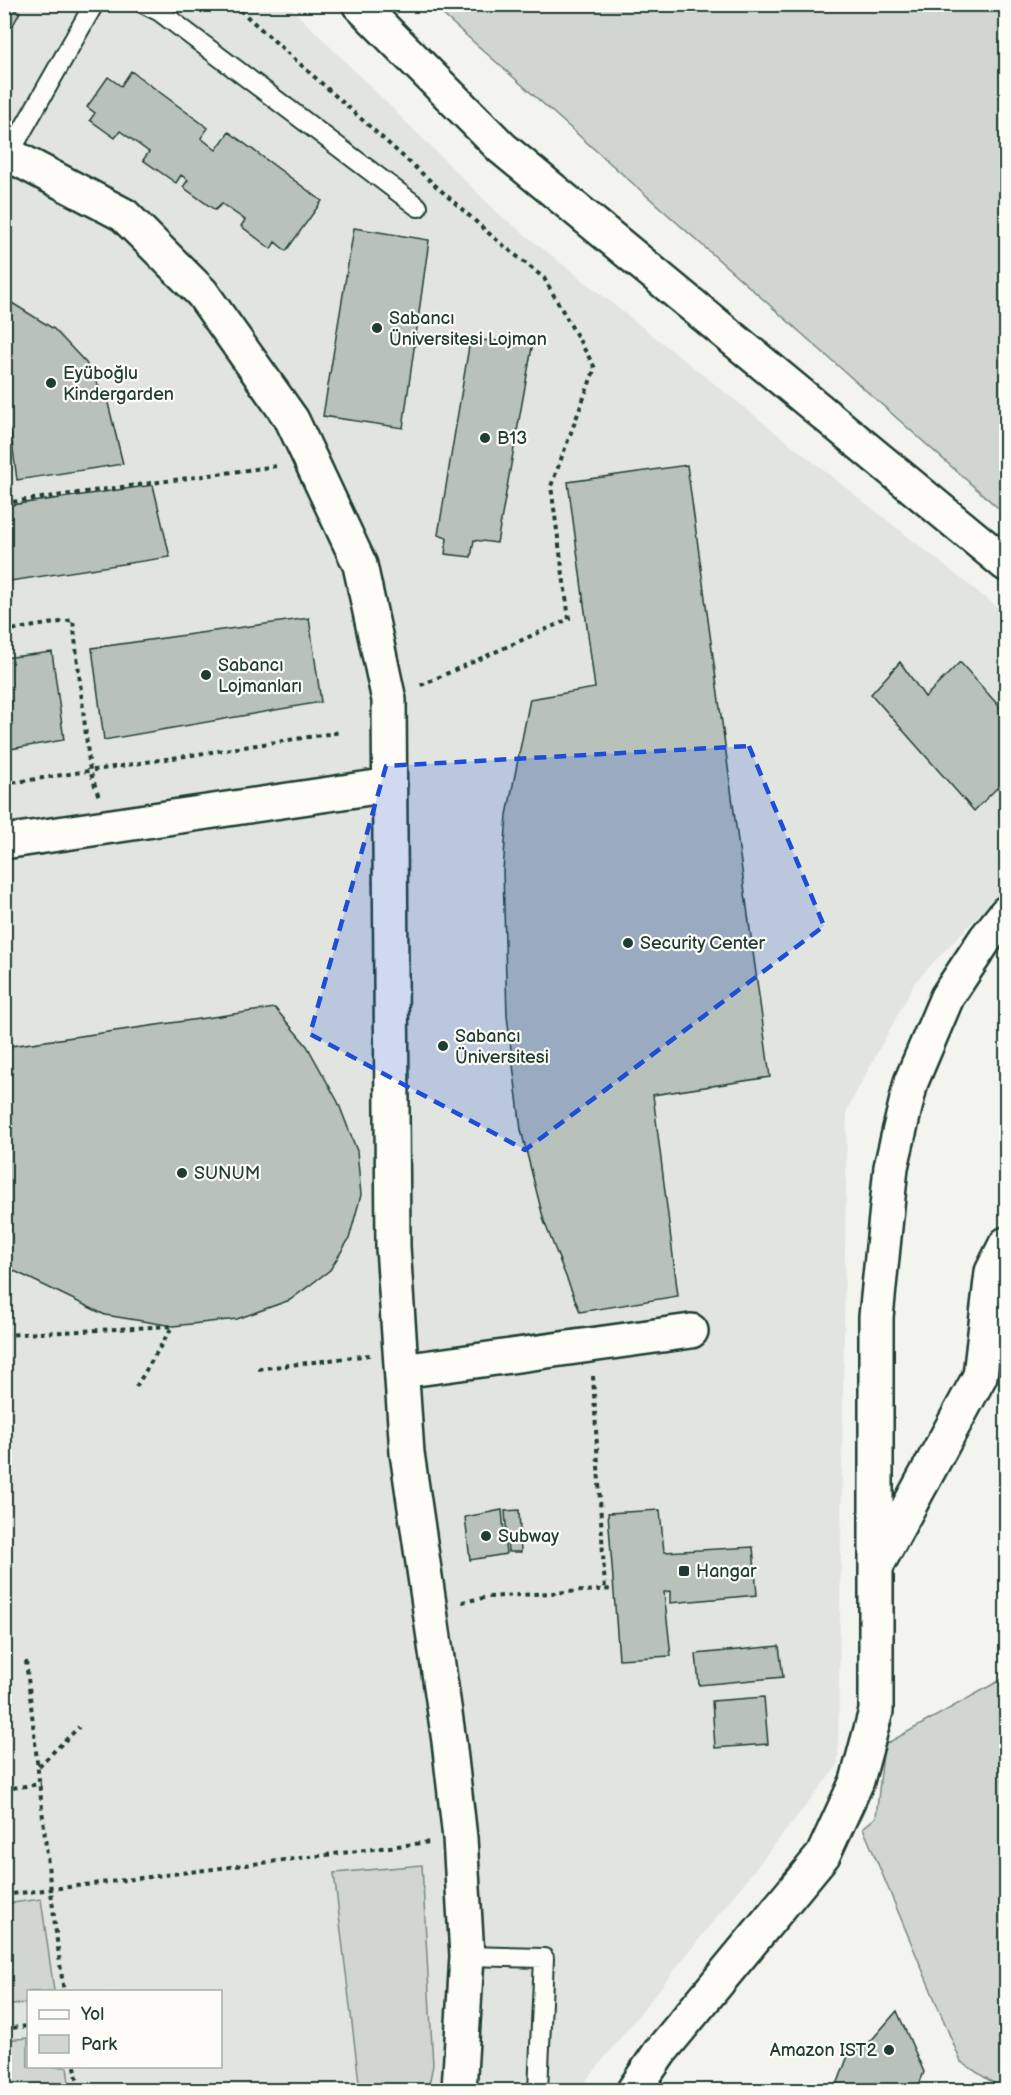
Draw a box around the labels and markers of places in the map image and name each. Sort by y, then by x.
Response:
place label: Sabancı Üniversitesi Lojman [389,308,547,350]
marker: Sabancı Üniversitesi Lojman [370,321,384,335]
place label: Eyüboğlu Kindergarden [63,363,174,405]
marker: Eyüboğlu Kindergarden [44,376,58,390]
place label: B13 [497,428,527,449]
marker: B13 [478,431,492,445]
place label: Sabancı Lojmanları [218,655,302,697]
marker: Sabancı Lojmanları [199,668,213,682]
place label: Security Center [640,933,766,954]
marker: Security Center [621,936,635,950]
place label: Sabancı Üniversitesi [455,1026,549,1068]
marker: Sabancı Üniversitesi [436,1039,450,1053]
place label: SUNUM [194,1163,260,1184]
marker: SUNUM [175,1166,189,1180]
place label: Subway [498,1526,560,1547]
marker: Subway [479,1529,493,1543]
place label: Hangar [696,1561,757,1582]
marker: Hangar [677,1564,691,1578]
place label: Amazon IST2 [770,2040,877,2061]
marker: Amazon IST2 [882,2043,896,2057]

